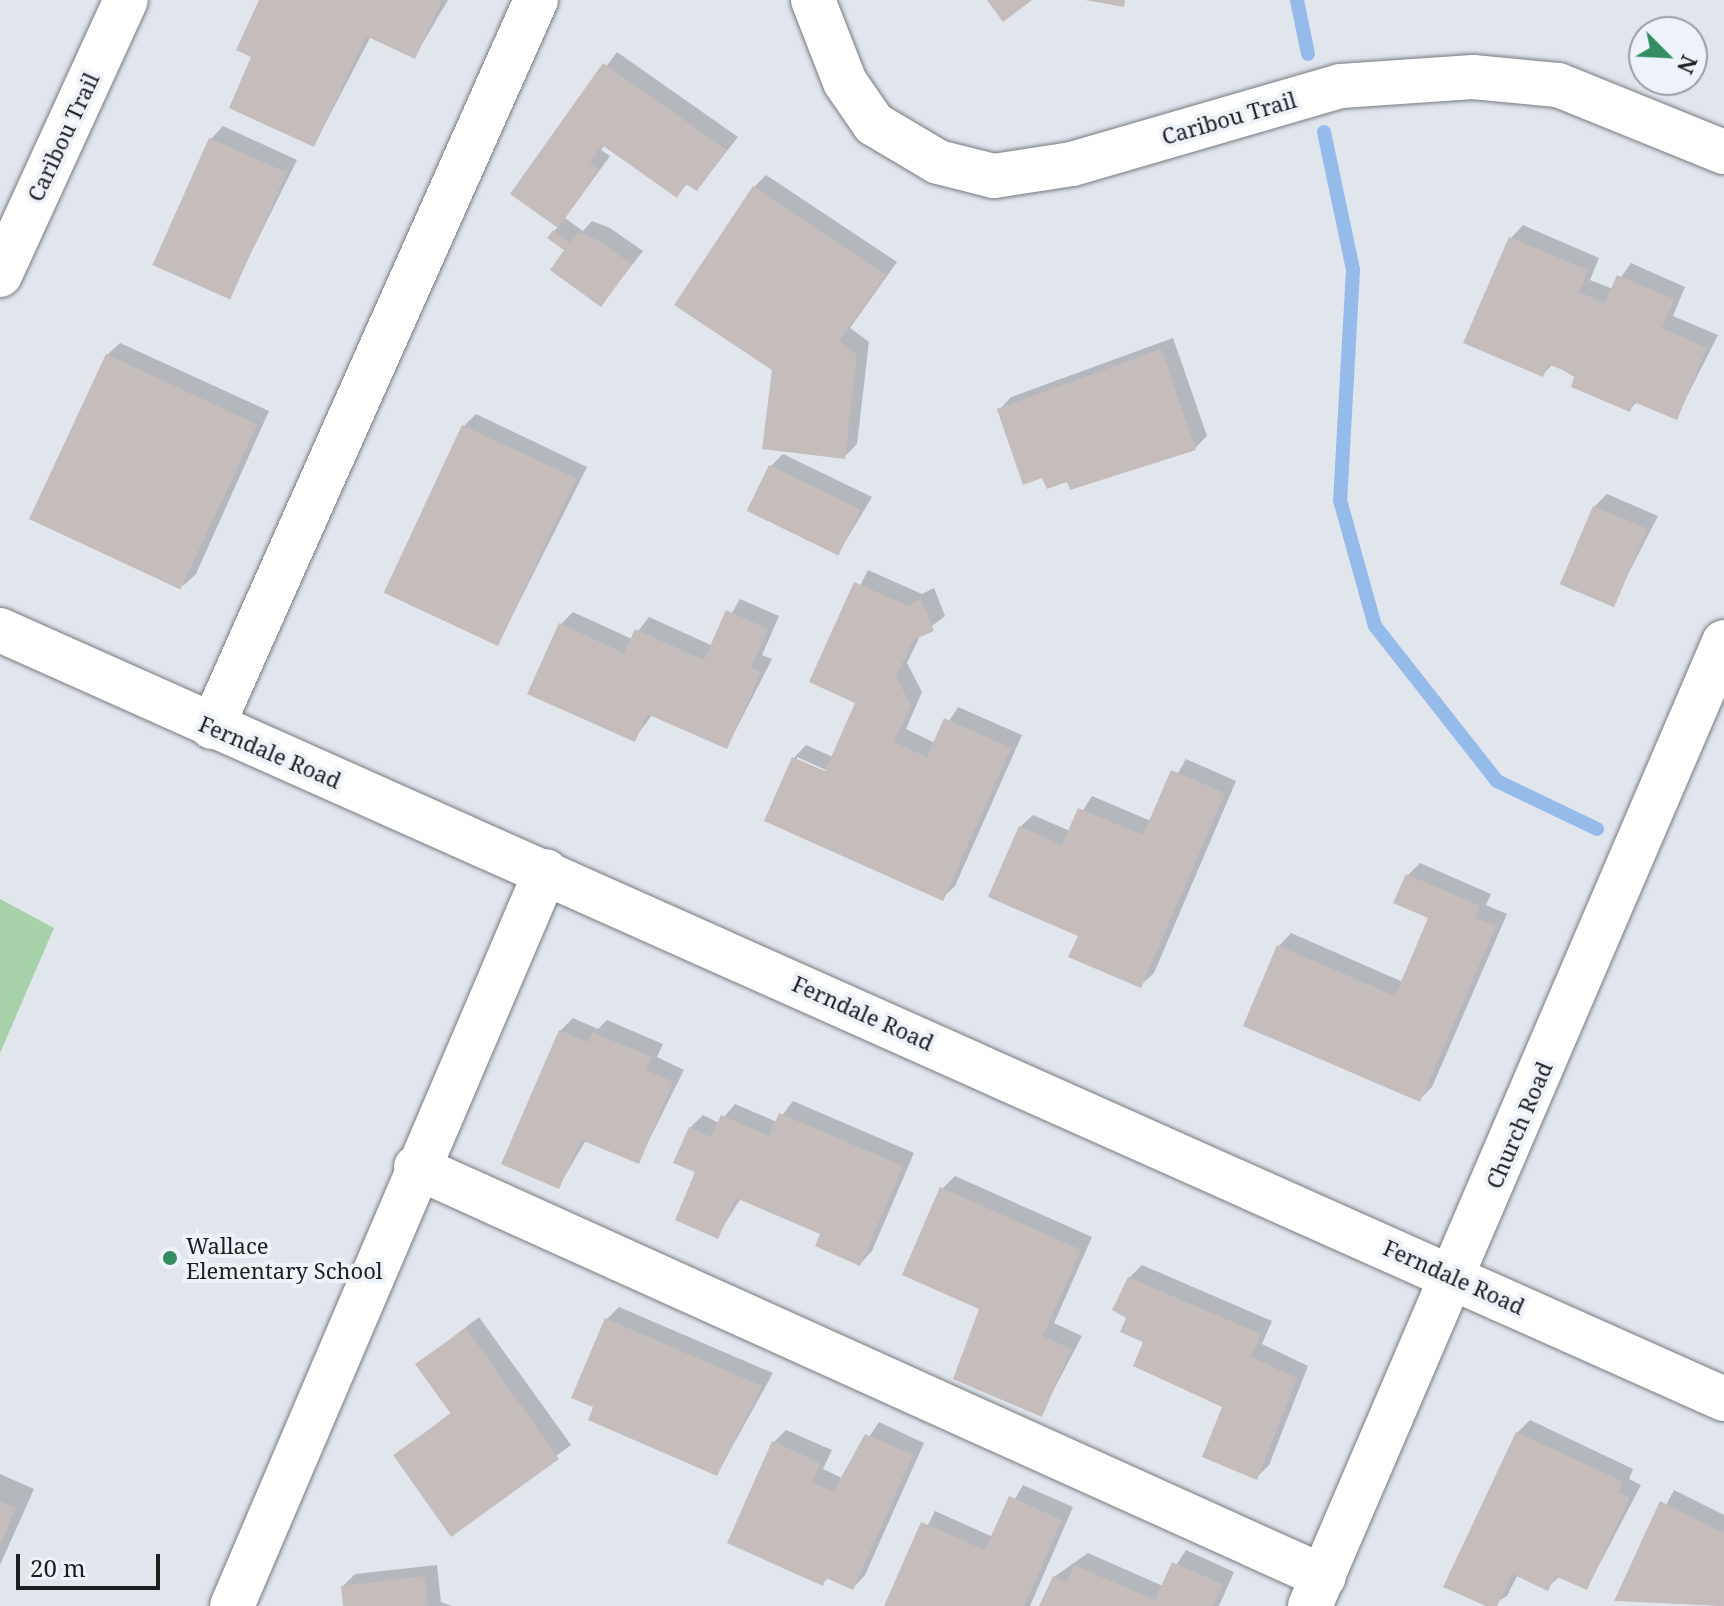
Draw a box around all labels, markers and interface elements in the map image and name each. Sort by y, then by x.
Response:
north arrow [1628,16,1708,96]
text: N [1671,51,1705,79]
street label: Caribou Trail [22,69,104,205]
street label: Caribou Trail [1159,86,1299,150]
street label: Ferndale Road [195,710,345,794]
street label: Ferndale Road [788,970,938,1056]
street label: Church Road [1480,1058,1558,1192]
place label: Wallace Elementary School [186,1232,383,1284]
street label: Ferndale Road [1379,1234,1529,1320]
marker: Wallace Elementary School [161,1249,179,1267]
scale bar [20,1538,164,1588]
text: 20 m [30,1551,86,1584]

